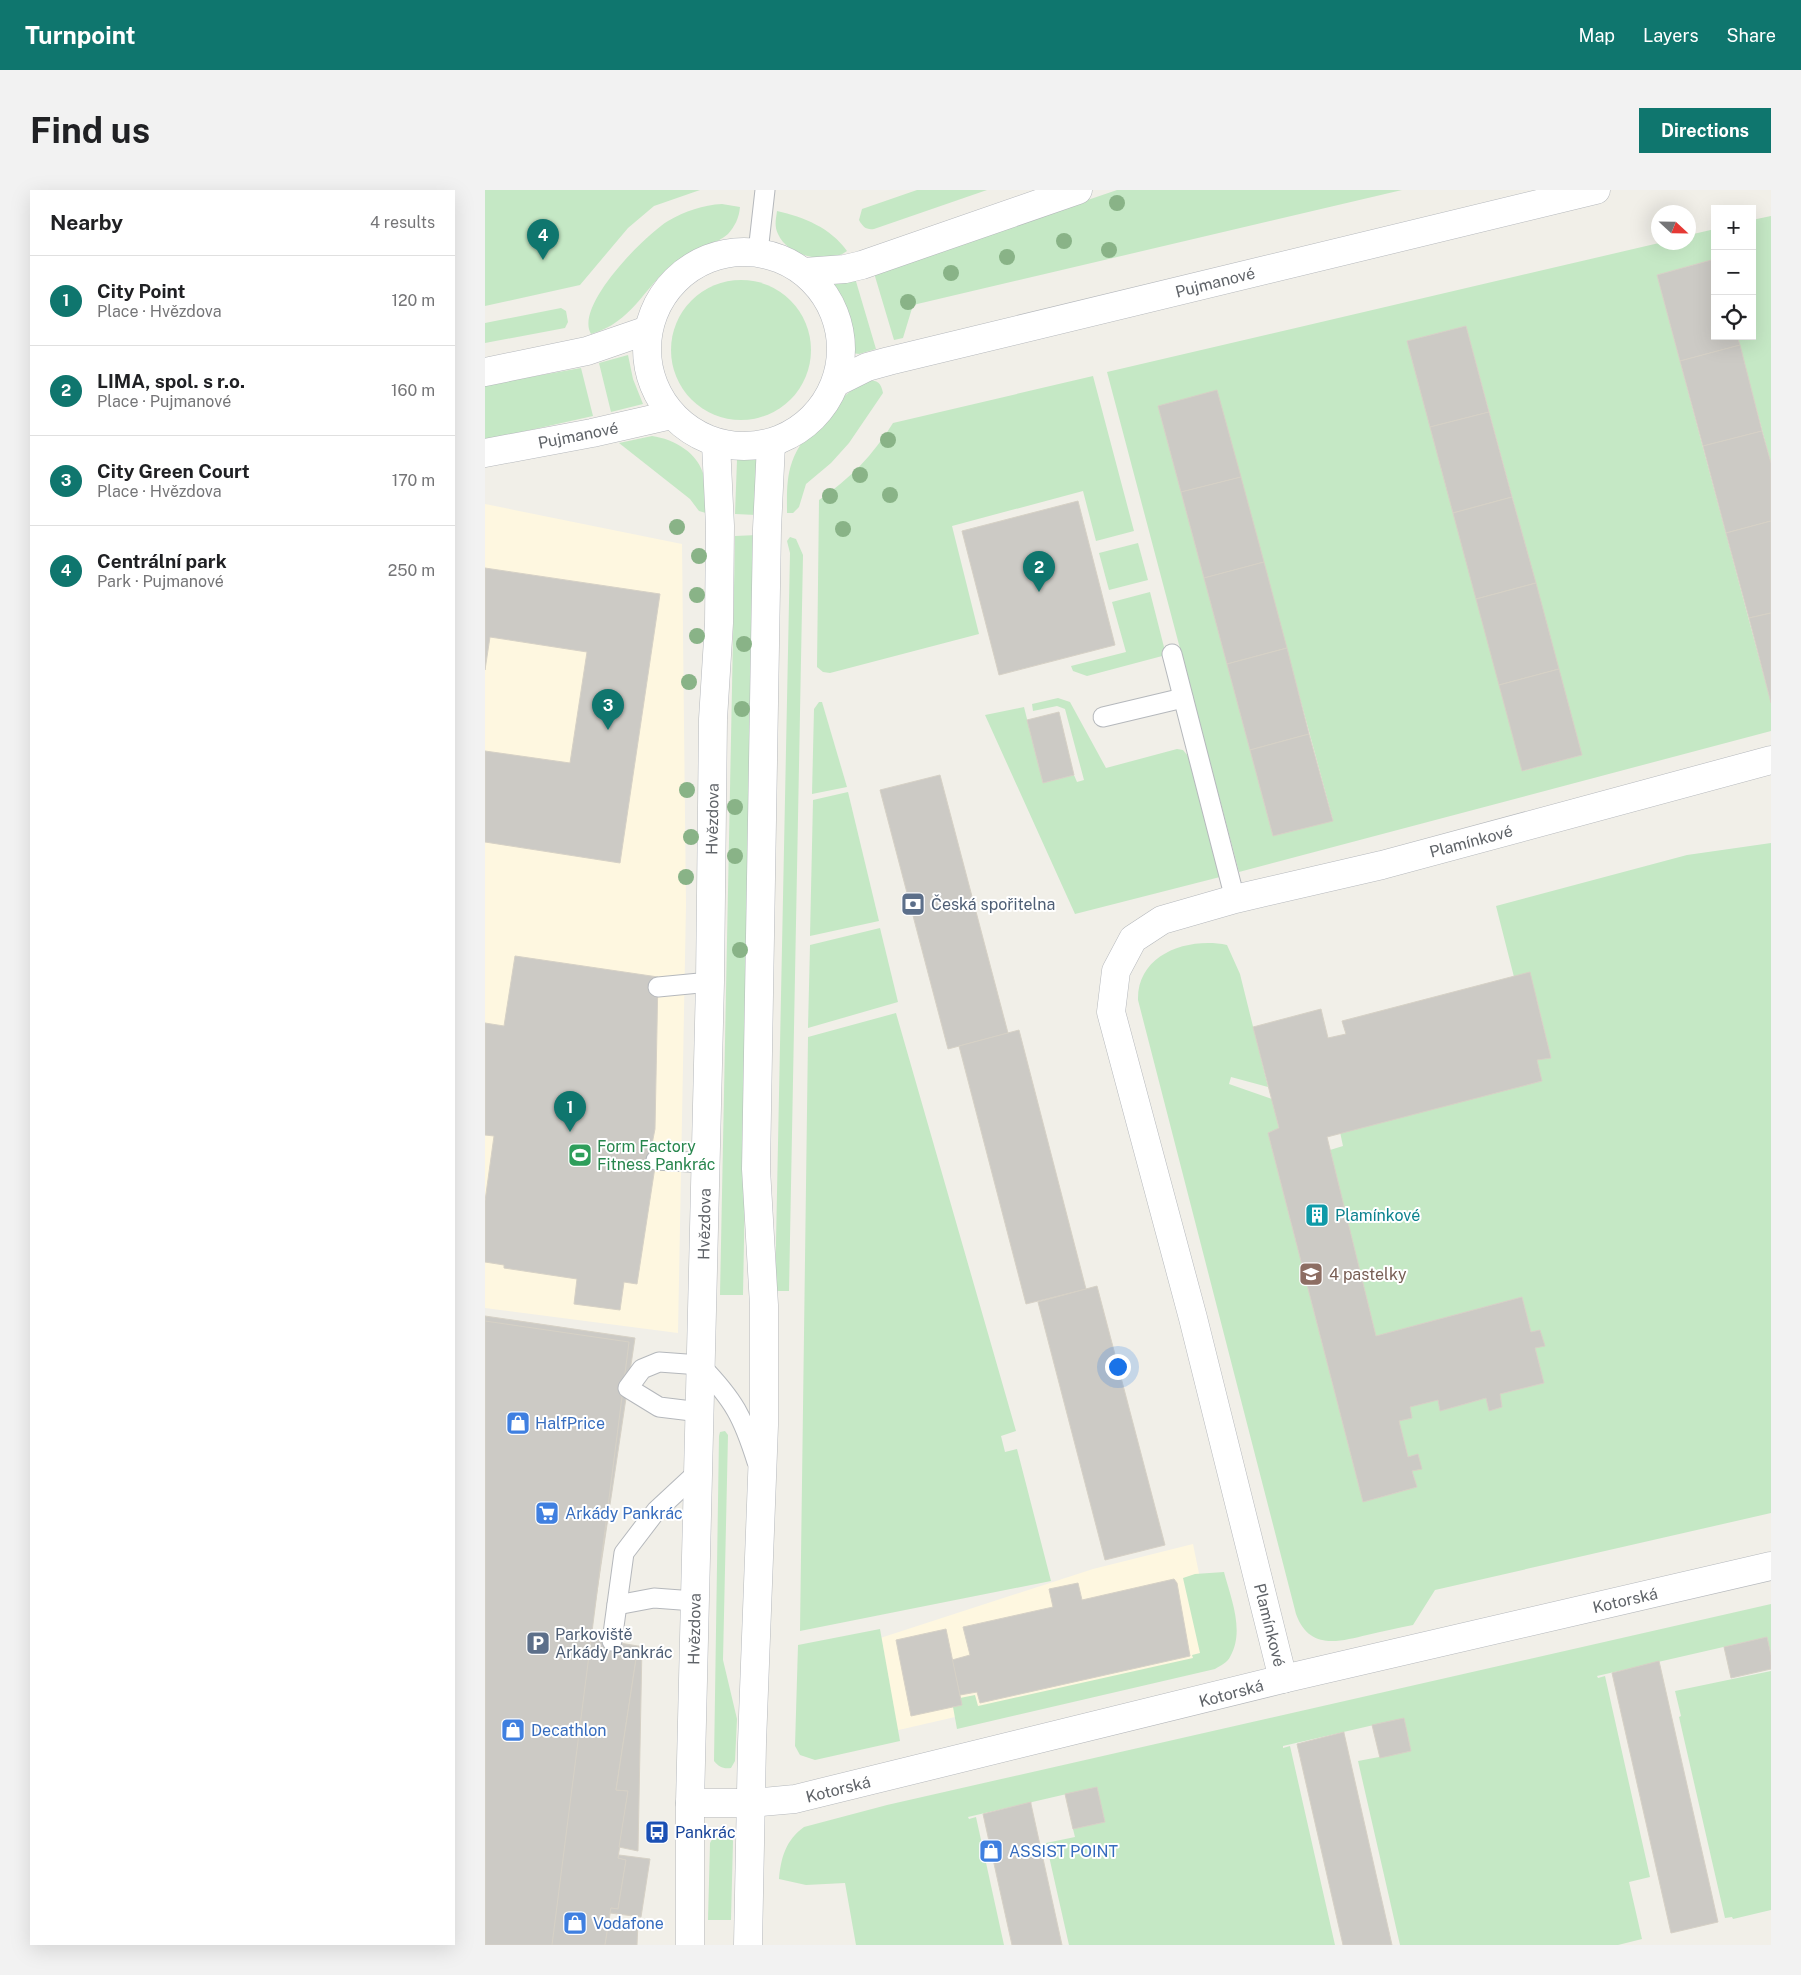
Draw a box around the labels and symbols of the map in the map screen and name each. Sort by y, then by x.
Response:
north arrow [1651,205,1696,250]
pin: 4 [527,219,559,260]
street label: Pujmanové [1173,263,1257,302]
street label: Pujmanové [536,418,620,453]
pin: 2 [1023,551,1055,592]
pin: 3 [592,689,624,730]
street label: Hvězdova [702,783,723,855]
street label: Plamínkové [1427,821,1515,862]
bank icon: Česká spořitelna [900,891,926,917]
place label: Česká spořitelna [931,894,1055,914]
pin: 1 [554,1091,586,1132]
place label: Form Factory Fitness Pankrác [597,1137,716,1174]
sports icon: Form Factory Fitness Pankrác [567,1142,593,1168]
street label: Hvězdova [694,1188,715,1260]
building icon: Plamínkové [1304,1202,1330,1228]
place label: Plamínkové [1335,1206,1420,1225]
school or university icon: 4 pastelky [1298,1261,1324,1287]
place label: 4 pastelky [1329,1265,1407,1284]
your location [1105,1354,1131,1380]
shop icon: HalfPrice [505,1410,531,1436]
place label: HalfPrice [535,1414,605,1433]
supermarket icon: Arkády Pankrác [534,1500,560,1526]
place label: Arkády Pankrác [565,1504,683,1523]
street label: Plamínkové [1250,1581,1289,1669]
street label: Kotorská [1591,1584,1659,1617]
street label: Hvězdova [684,1593,705,1665]
place label: Parkoviště Arkády Pankrác [555,1625,673,1662]
parking icon: Parkoviště Arkády Pankrác [525,1630,551,1656]
street label: Kotorská [1197,1676,1266,1711]
shop icon: Decathlon [500,1717,526,1743]
place label: Decathlon [531,1721,606,1740]
street label: Kotorská [804,1772,872,1807]
bus stop icon: Pankrác [644,1819,670,1845]
place label: Pankrác [675,1823,736,1842]
shop icon: ASSIST POINT [978,1838,1004,1864]
place label: ASSIST POINT [1009,1842,1119,1861]
shop icon: Vodafone [562,1910,588,1936]
place label: Vodafone [593,1914,664,1933]

